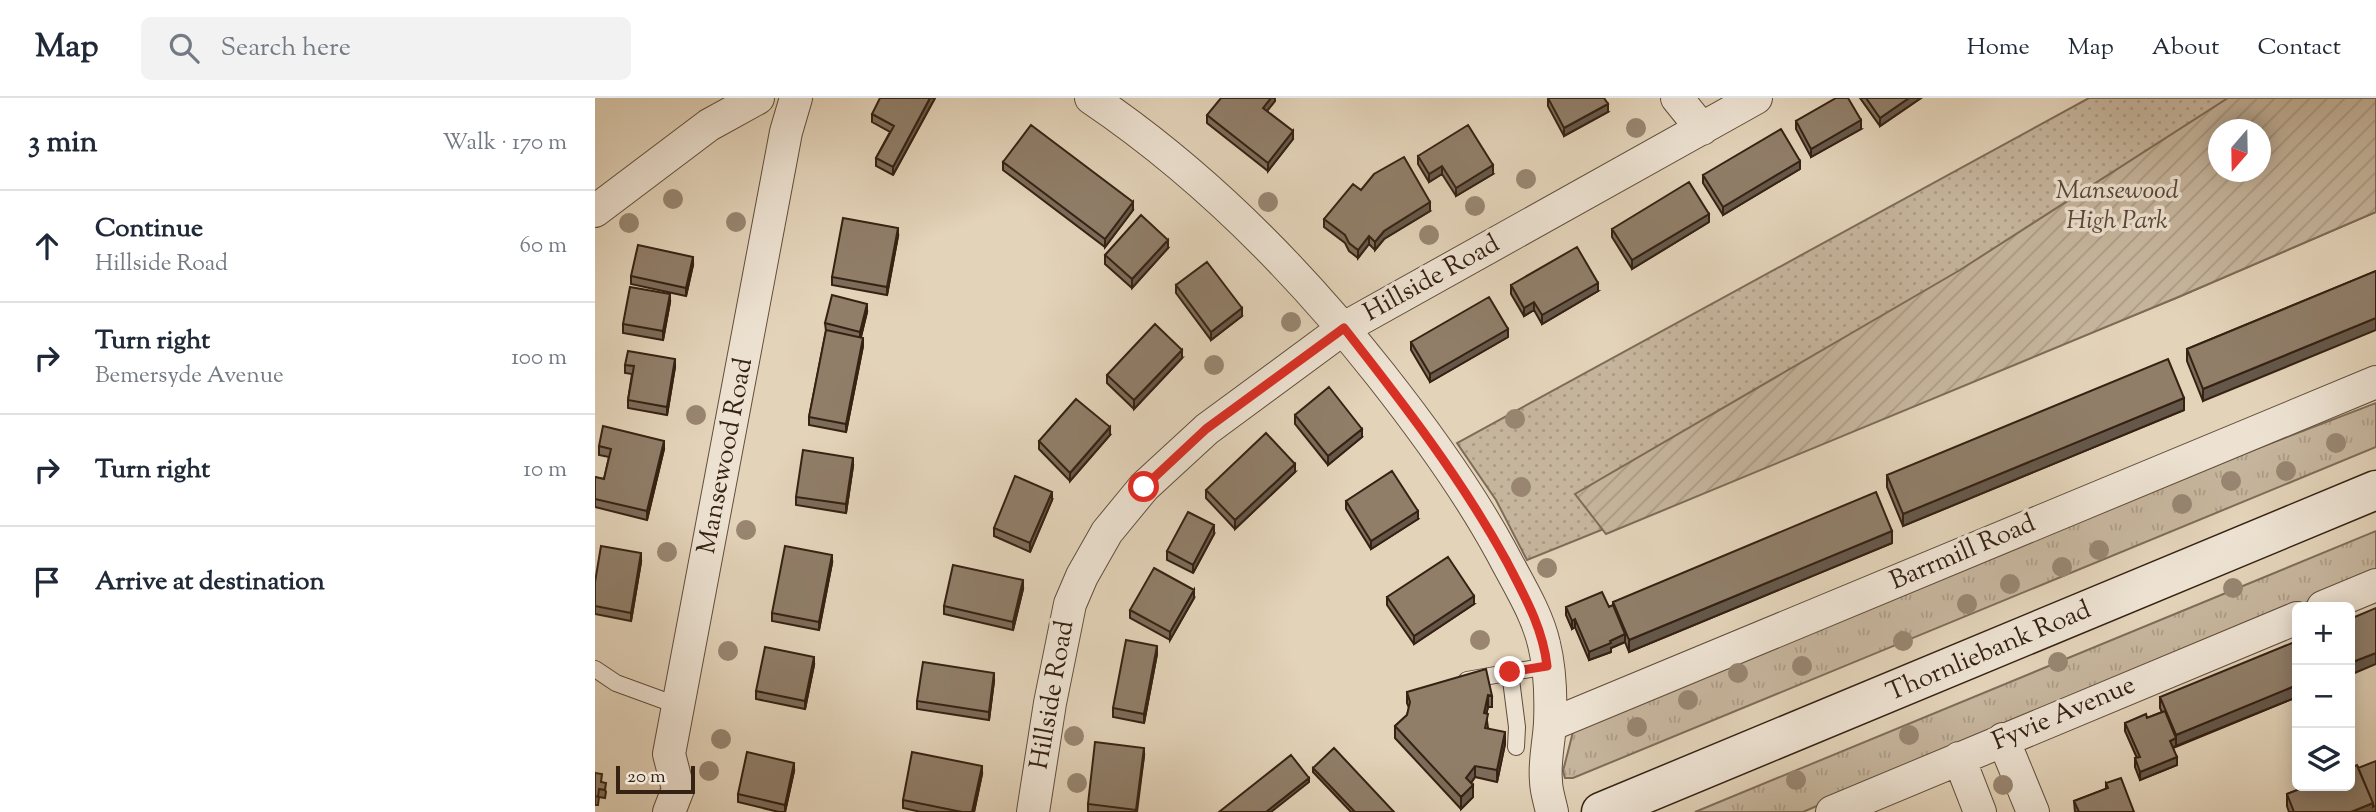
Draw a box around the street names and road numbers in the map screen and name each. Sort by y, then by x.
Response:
street label: Hillside Road [1357,226,1507,332]
street label: Mansewood Road [689,354,763,557]
street label: Barrmill Road [1884,506,2042,600]
street label: Thornliebank Road [1881,592,2097,712]
street label: Hillside Road [1022,617,1084,772]
street label: Fyvie Avenue [1987,667,2141,761]

